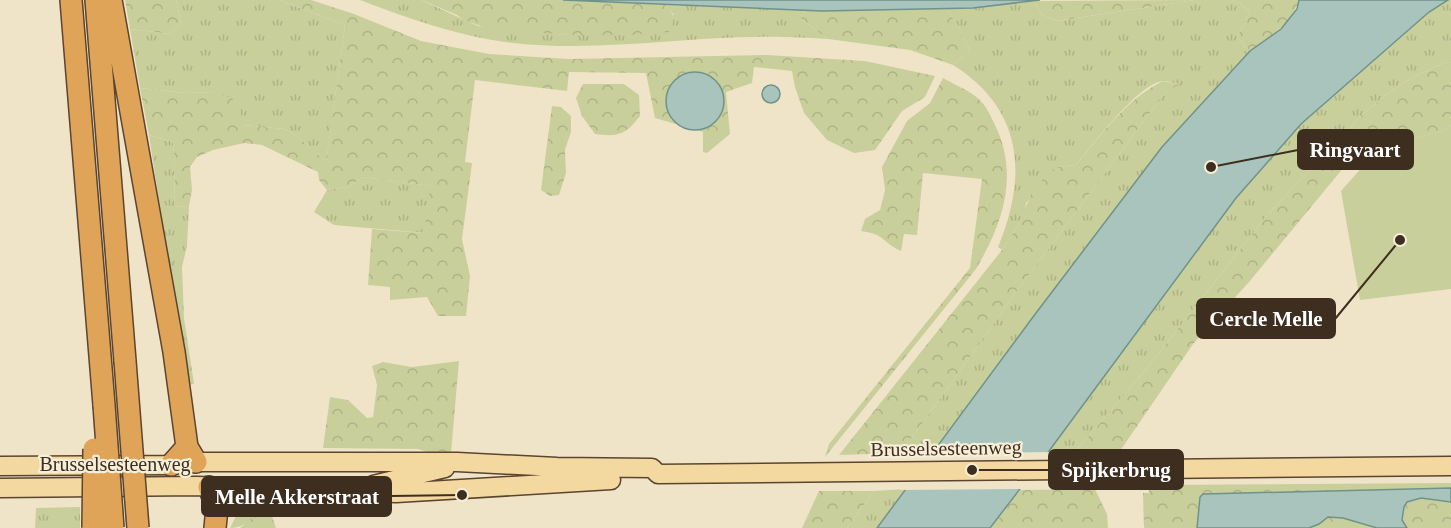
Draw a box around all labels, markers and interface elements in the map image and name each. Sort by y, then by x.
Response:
callout: Ringvaart [1298,130,1413,169]
text: Ringvaart [1310,138,1401,162]
callout: Cercle Melle [1197,299,1335,338]
text: Cercle Melle [1209,307,1323,331]
street label: Brusselsesteenweg [870,436,1022,461]
callout: Spijkerbrug [1049,450,1183,489]
street label: Brusselsesteenweg [39,453,191,476]
text: Spijkerbrug [1061,458,1171,482]
callout: Melle Akkerstraat [202,477,391,516]
text: Melle Akkerstraat [215,485,379,509]

